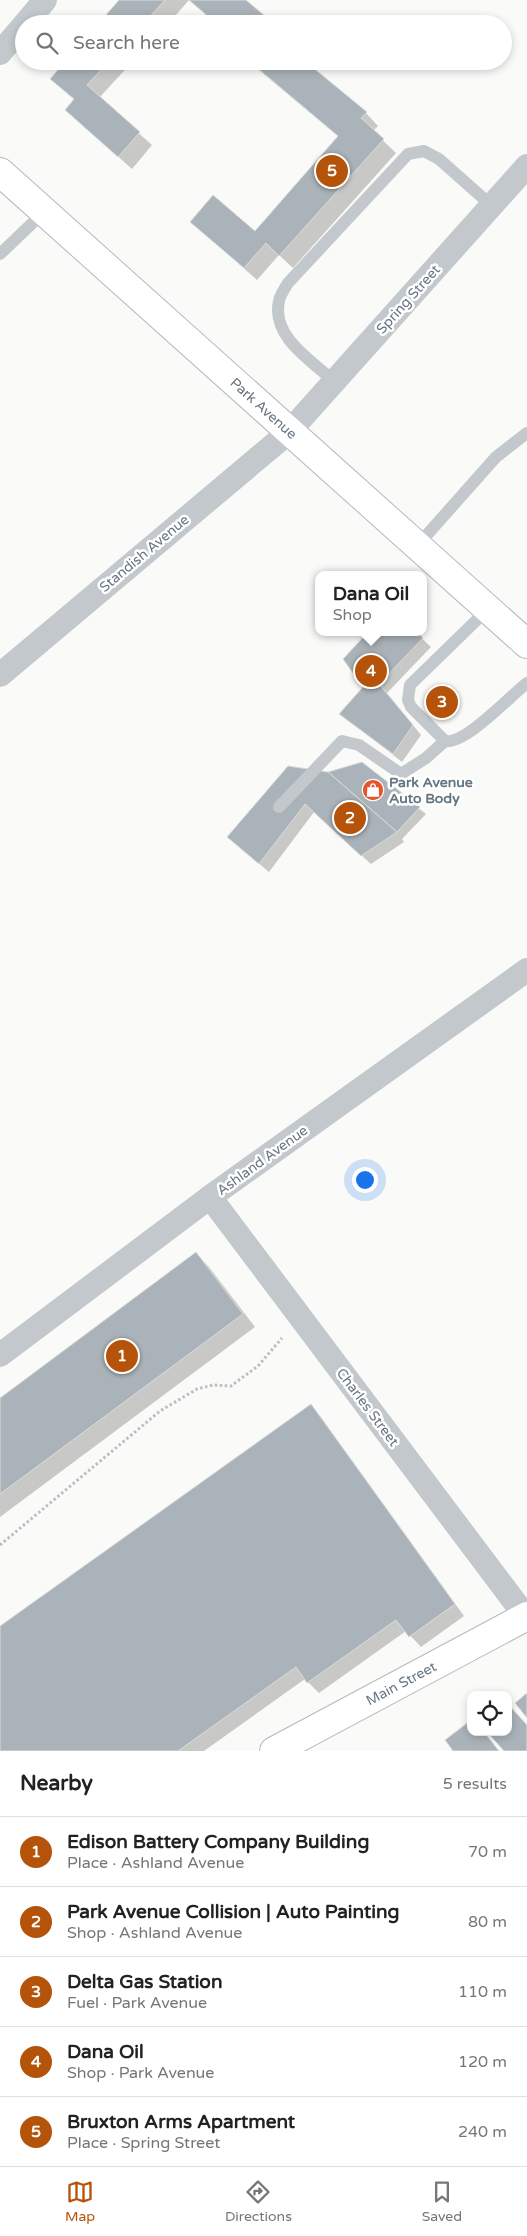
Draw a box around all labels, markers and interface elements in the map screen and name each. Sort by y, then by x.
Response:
search box [15,15,512,70]
icon: search [33,29,61,57]
text: Search here [73,32,180,54]
pin: 5 [316,152,348,190]
street label: Spring Street [373,261,444,337]
street label: Park Avenue [227,374,300,443]
street label: Standish Avenue [96,511,192,596]
popup [315,571,427,636]
text: Dana Oil [333,583,409,605]
text: Shop [333,605,372,625]
pin: 4 [355,652,387,690]
pin: 3 [426,683,458,721]
place label: Park Avenue Auto Body [389,774,473,807]
shop icon: Park Avenue Auto Body [361,778,385,802]
pin: 2 [334,799,366,837]
street label: Ashland Avenue [214,1122,311,1199]
your location [352,1167,378,1193]
pin: 1 [106,1337,138,1375]
street label: Charles Street [333,1365,403,1450]
street label: Main Street [363,1658,440,1709]
map controls [467,1691,512,1736]
button: locate [467,1691,512,1736]
text: Nearby [20,1771,93,1796]
text: 5 results [443,1774,507,1794]
text: Edison Battery Company Building [67,1831,369,1853]
text: 1 [31,1842,41,1862]
text: 70 m [468,1842,507,1862]
text: Place · Ashland Avenue [67,1853,244,1873]
text: Park Avenue Collision | Auto Painting [67,1901,399,1923]
text: 2 [31,1912,41,1932]
text: 80 m [468,1912,507,1932]
text: Shop · Ashland Avenue [67,1923,242,1943]
text: Delta Gas Station [67,1971,223,1993]
text: 3 [31,1982,41,2002]
text: 110 m [458,1982,507,2002]
text: Fuel · Park Avenue [67,1993,207,2013]
text: Dana Oil [67,2041,144,2063]
text: 4 [31,2052,41,2072]
text: 120 m [458,2052,507,2072]
text: Shop · Park Avenue [67,2063,214,2083]
text: Bruxton Arms Apartment [67,2111,295,2133]
text: 5 [31,2122,41,2142]
text: 240 m [458,2122,507,2142]
text: Place · Spring Street [67,2133,220,2153]
tab: Map [65,2178,95,2225]
tab: Directions [225,2178,292,2225]
tab: Saved [422,2178,462,2225]

